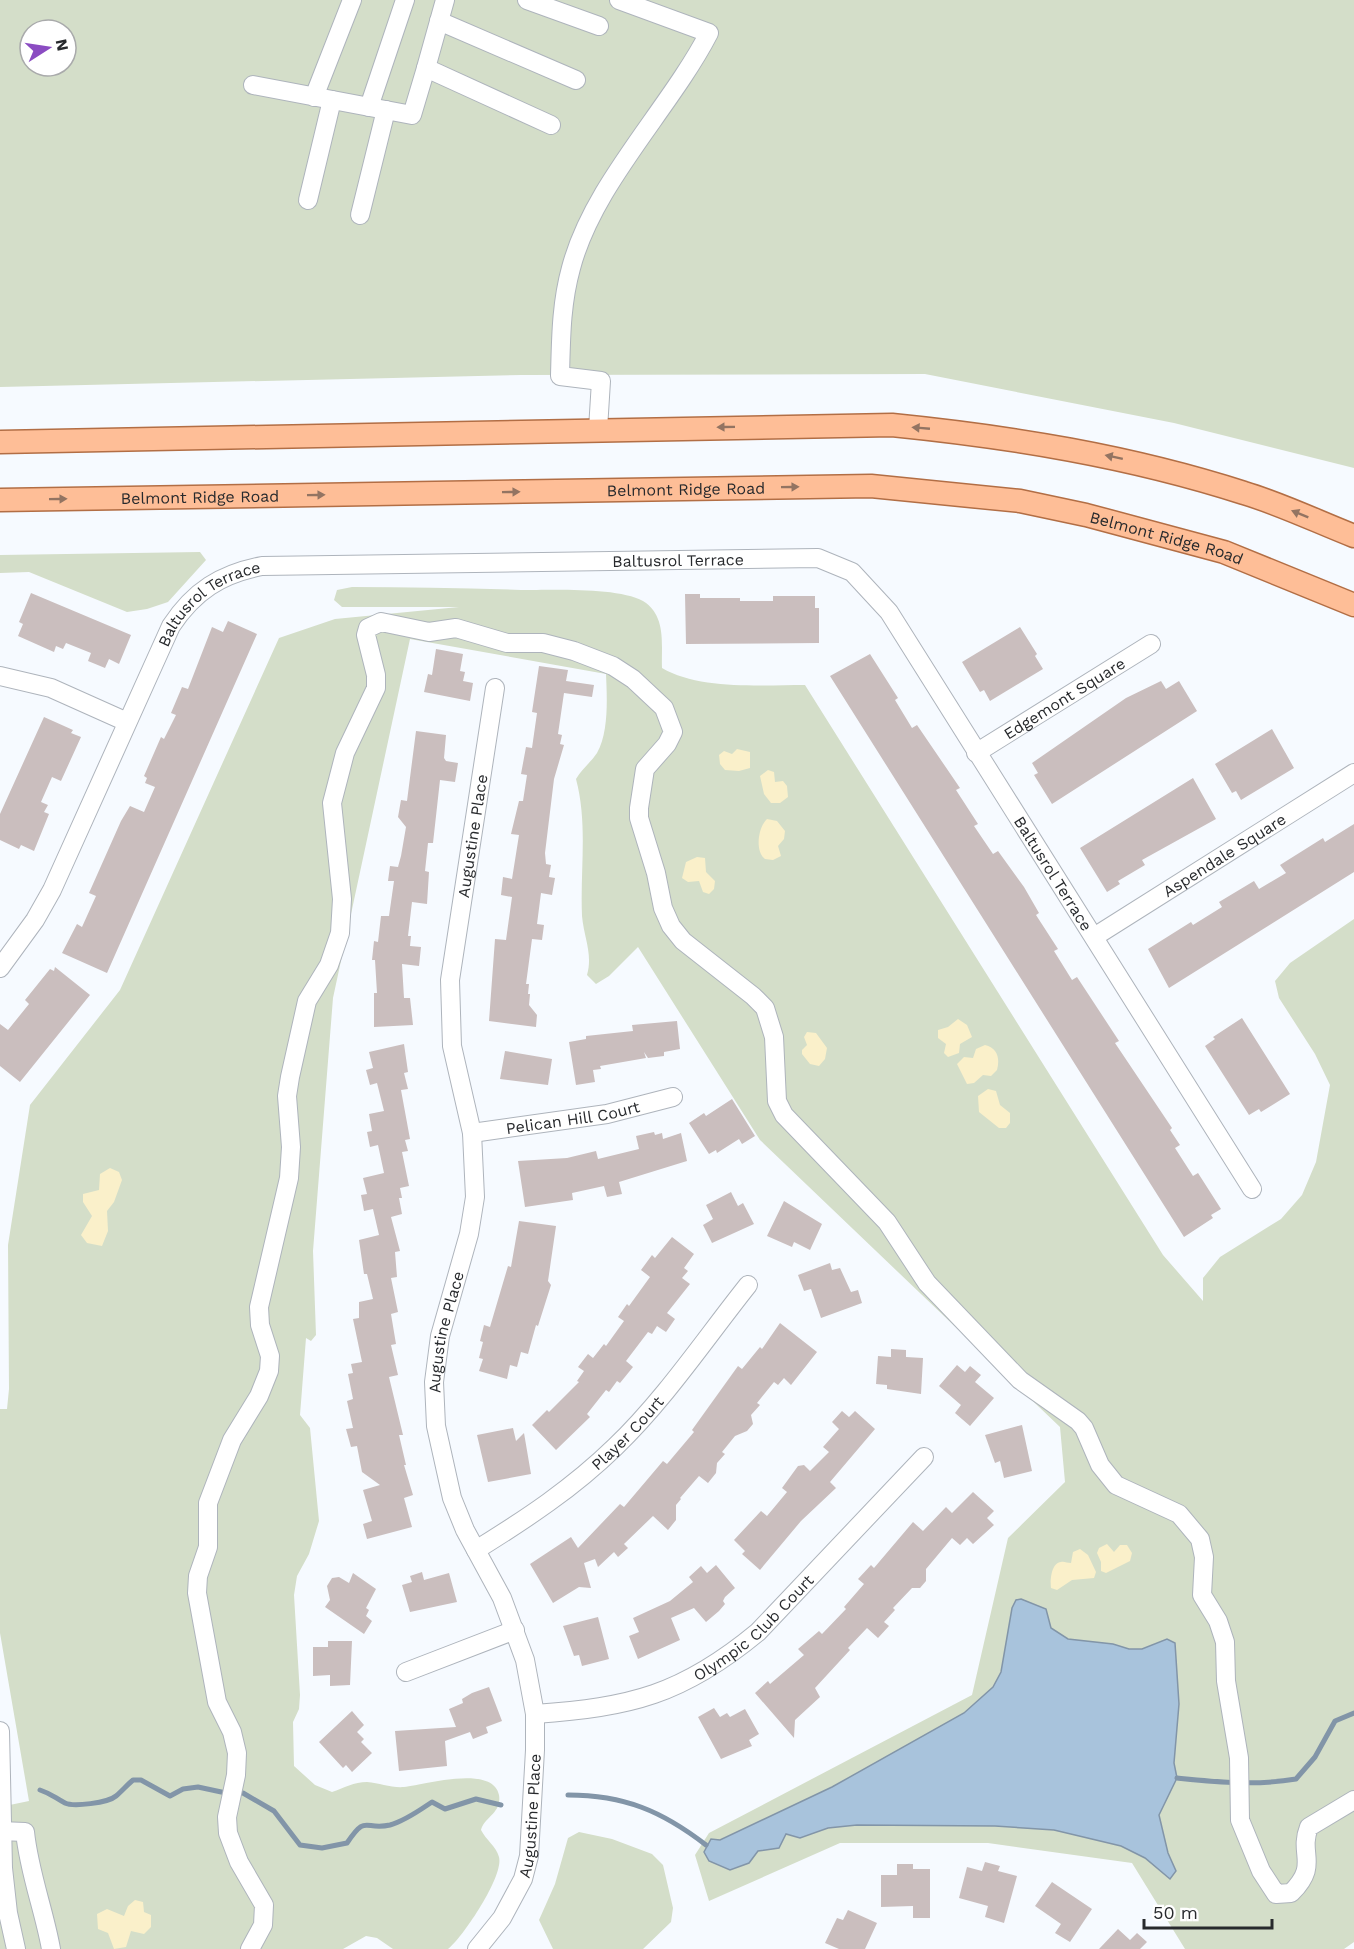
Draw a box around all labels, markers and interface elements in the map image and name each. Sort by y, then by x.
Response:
north arrow [18,18,78,78]
text: N [52,37,73,53]
one-way arrow [717,422,736,432]
one-way arrow [911,423,930,433]
one-way arrow [1104,452,1123,462]
street label: Belmont Ridge Road [606,479,765,500]
one-way arrow [781,482,800,492]
street label: Belmont Ridge Road [121,487,279,508]
one-way arrow [502,487,521,497]
one-way arrow [307,490,326,500]
one-way arrow [49,494,68,504]
street label: Belmont Ridge Road [1088,507,1246,569]
one-way arrow [1291,509,1309,518]
street label: Baltusrol Terrace [612,550,744,571]
street label: Baltusrol Terrace [154,558,262,650]
street label: Edgemont Square [1000,654,1129,743]
street label: Augustine Place [454,773,492,899]
street label: Aspendale Square [1160,809,1289,901]
street label: Baltusrol Terrace [1010,813,1096,934]
street label: Pelican Hill Court [505,1097,642,1138]
street label: Augustine Place [425,1269,468,1394]
street label: Player Court [588,1392,668,1474]
street label: Olympic Club Court [690,1571,818,1685]
street label: Augustine Place [515,1753,545,1880]
scale bar [1144,1892,1272,1930]
text: 50 m [1153,1902,1198,1923]

